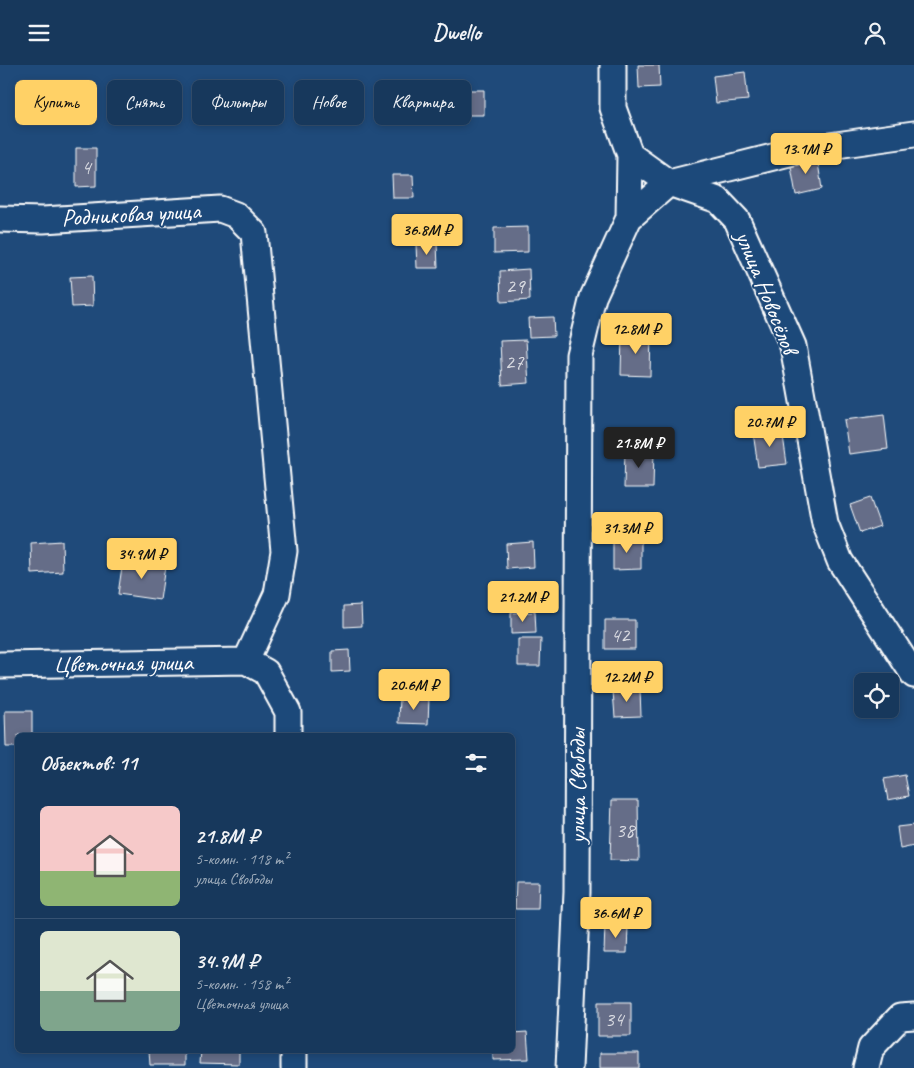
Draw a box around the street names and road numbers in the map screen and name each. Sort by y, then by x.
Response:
street label: Родниковая улица [61,195,203,233]
street label: улица Новосёлов [728,224,807,362]
street label: Цветочная улица [53,647,195,679]
street label: улица Свободы [562,726,592,846]

